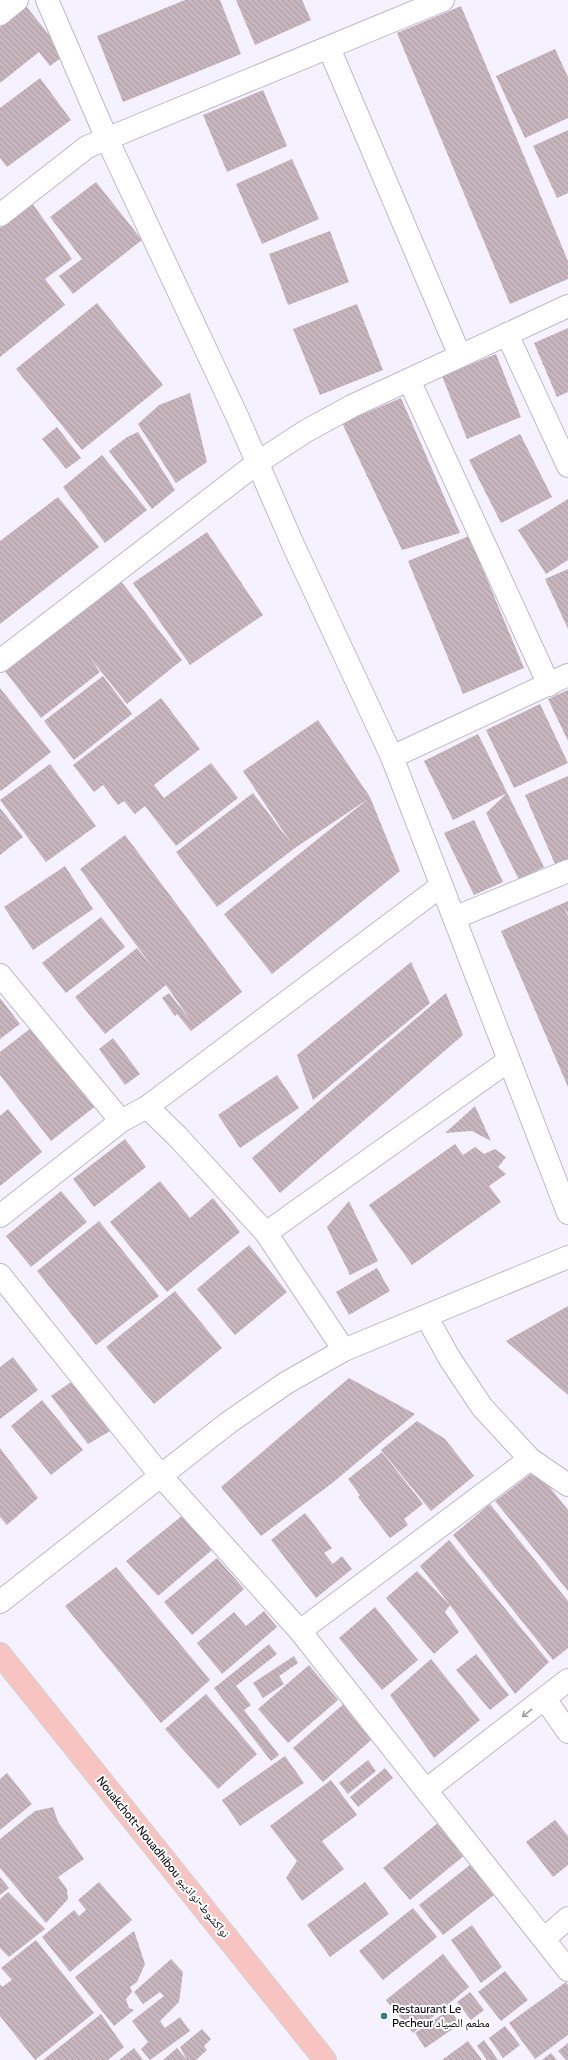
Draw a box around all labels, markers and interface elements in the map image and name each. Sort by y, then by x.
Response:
one-way arrow [521,1709,532,1717]
street label: Nouakchott-Nouadhibou نواكشوط-نواذيبو [93,1773,233,1941]
place label: Restaurant Le Pecheur مطعم الصياد [392,2001,490,2031]
marker: Restaurant Le Pecheur مطعم الصياد [379,2011,389,2021]

